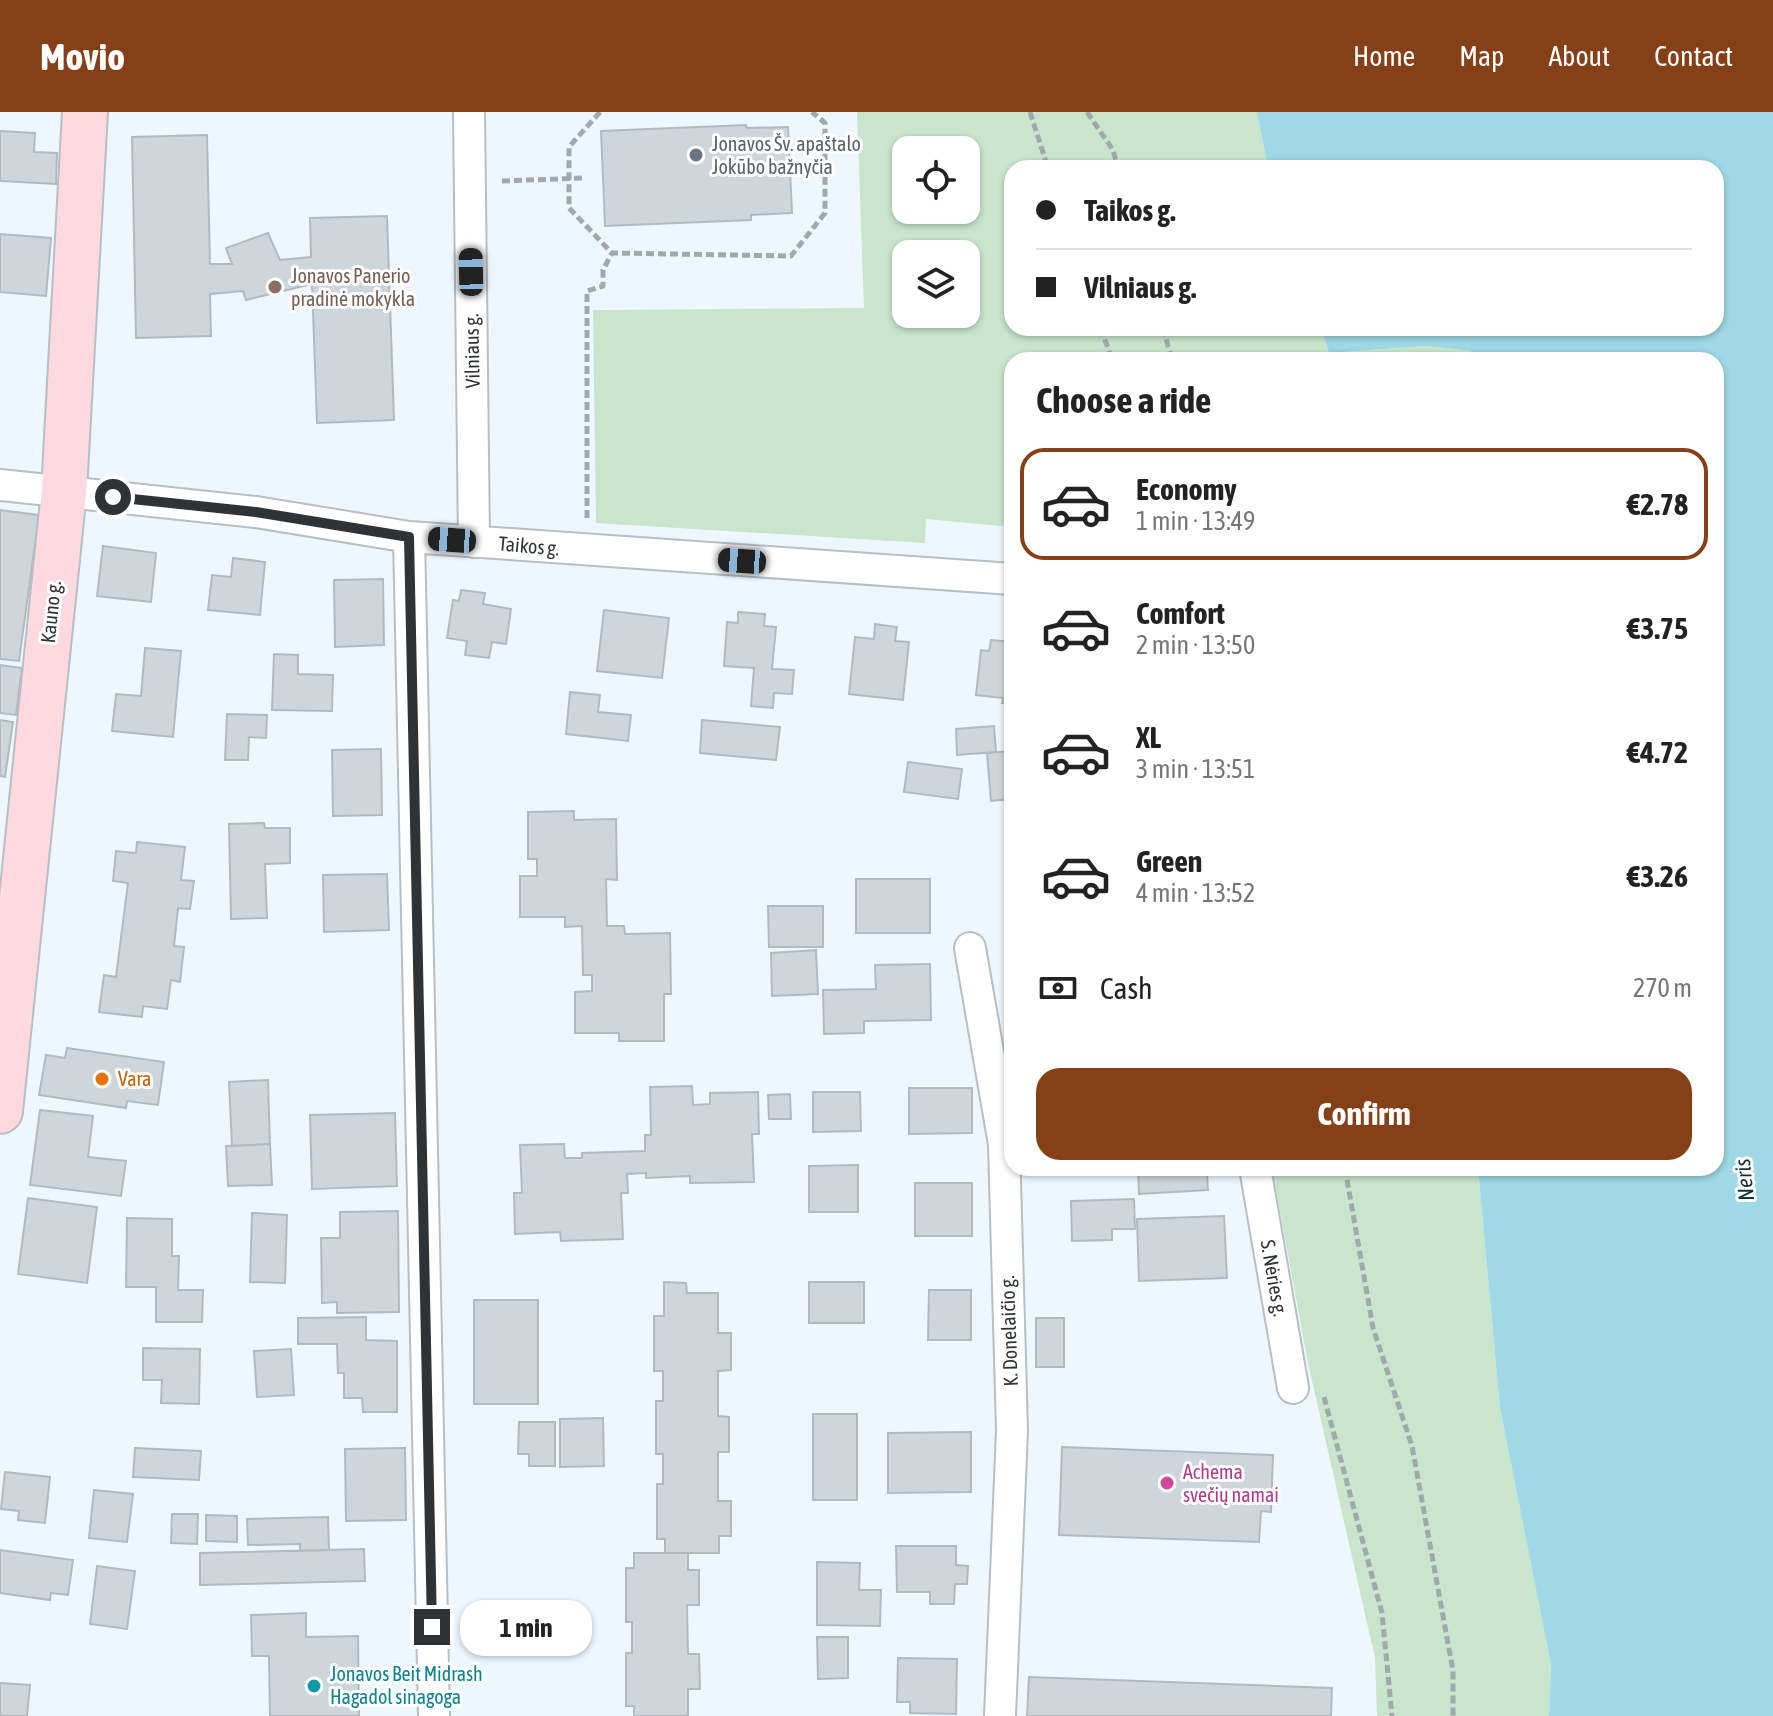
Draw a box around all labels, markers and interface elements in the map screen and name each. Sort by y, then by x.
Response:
text: Movio [40,35,125,78]
text: Home [1353,40,1415,72]
text: Map [1459,40,1504,72]
text: About [1548,40,1610,72]
text: Contact [1654,40,1733,72]
place label: Jonavos Šv. apaštalo Jokūbo bažnyčia [712,132,861,178]
map controls [892,136,980,328]
button: locate [892,136,980,224]
marker: Jonavos Šv. apaštalo Jokūbo bažnyčia [687,146,705,164]
text: Taikos g. [1084,193,1176,227]
button: layers [892,240,980,328]
car [459,248,483,296]
place label: Jonavos Panerio pradinė mokykla [291,264,415,310]
text: Vilniaus g. [1084,270,1196,304]
marker: Jonavos Panerio pradinė mokykla [266,278,284,296]
street label: Vilniaus g. [459,313,484,389]
text: Choose a ride [1036,379,1211,421]
icon: car [1040,468,1112,540]
text: Economy [1136,472,1237,506]
route start [95,479,131,515]
text: €2.78 [1627,487,1688,521]
text: 1 min · 13:49 [1136,506,1255,536]
car [427,526,477,554]
street label: Taikos g. [498,531,560,560]
car [717,547,767,575]
street label: Kauno g. [36,580,65,644]
icon: car [1040,592,1112,664]
text: Comfort [1136,596,1225,630]
text: €3.75 [1627,611,1688,645]
text: 2 min · 13:50 [1136,630,1255,660]
icon: car [1040,716,1112,788]
text: XL [1136,720,1161,754]
text: €4.72 [1627,735,1688,769]
text: 3 min · 13:51 [1136,754,1255,784]
icon: car [1040,840,1112,912]
text: Green [1136,844,1202,878]
text: €3.26 [1627,859,1688,893]
text: 4 min · 13:52 [1136,878,1255,908]
icon: cash [1036,966,1080,1010]
text: Cash [1100,971,1153,1005]
text: 270 m [1633,973,1692,1003]
place label: Vara [118,1067,151,1090]
button: Confirm [1036,1068,1692,1160]
marker: Vara [93,1070,111,1088]
water label: Neris [1729,1157,1759,1202]
street label: S. Nėries g. [1256,1238,1293,1318]
street label: K. Donelaičio g. [995,1275,1022,1387]
place label: Achema svečių namai [1183,1460,1279,1506]
marker: Achema svečių namai [1158,1474,1176,1492]
callout: 1 min [460,1599,592,1655]
route end [414,1609,450,1645]
text: 1 min [499,1613,553,1643]
place label: Jonavos Beit Midrash Hagadol sinagoga [330,1662,483,1708]
marker: Jonavos Beit Midrash Hagadol sinagoga [305,1677,323,1695]

